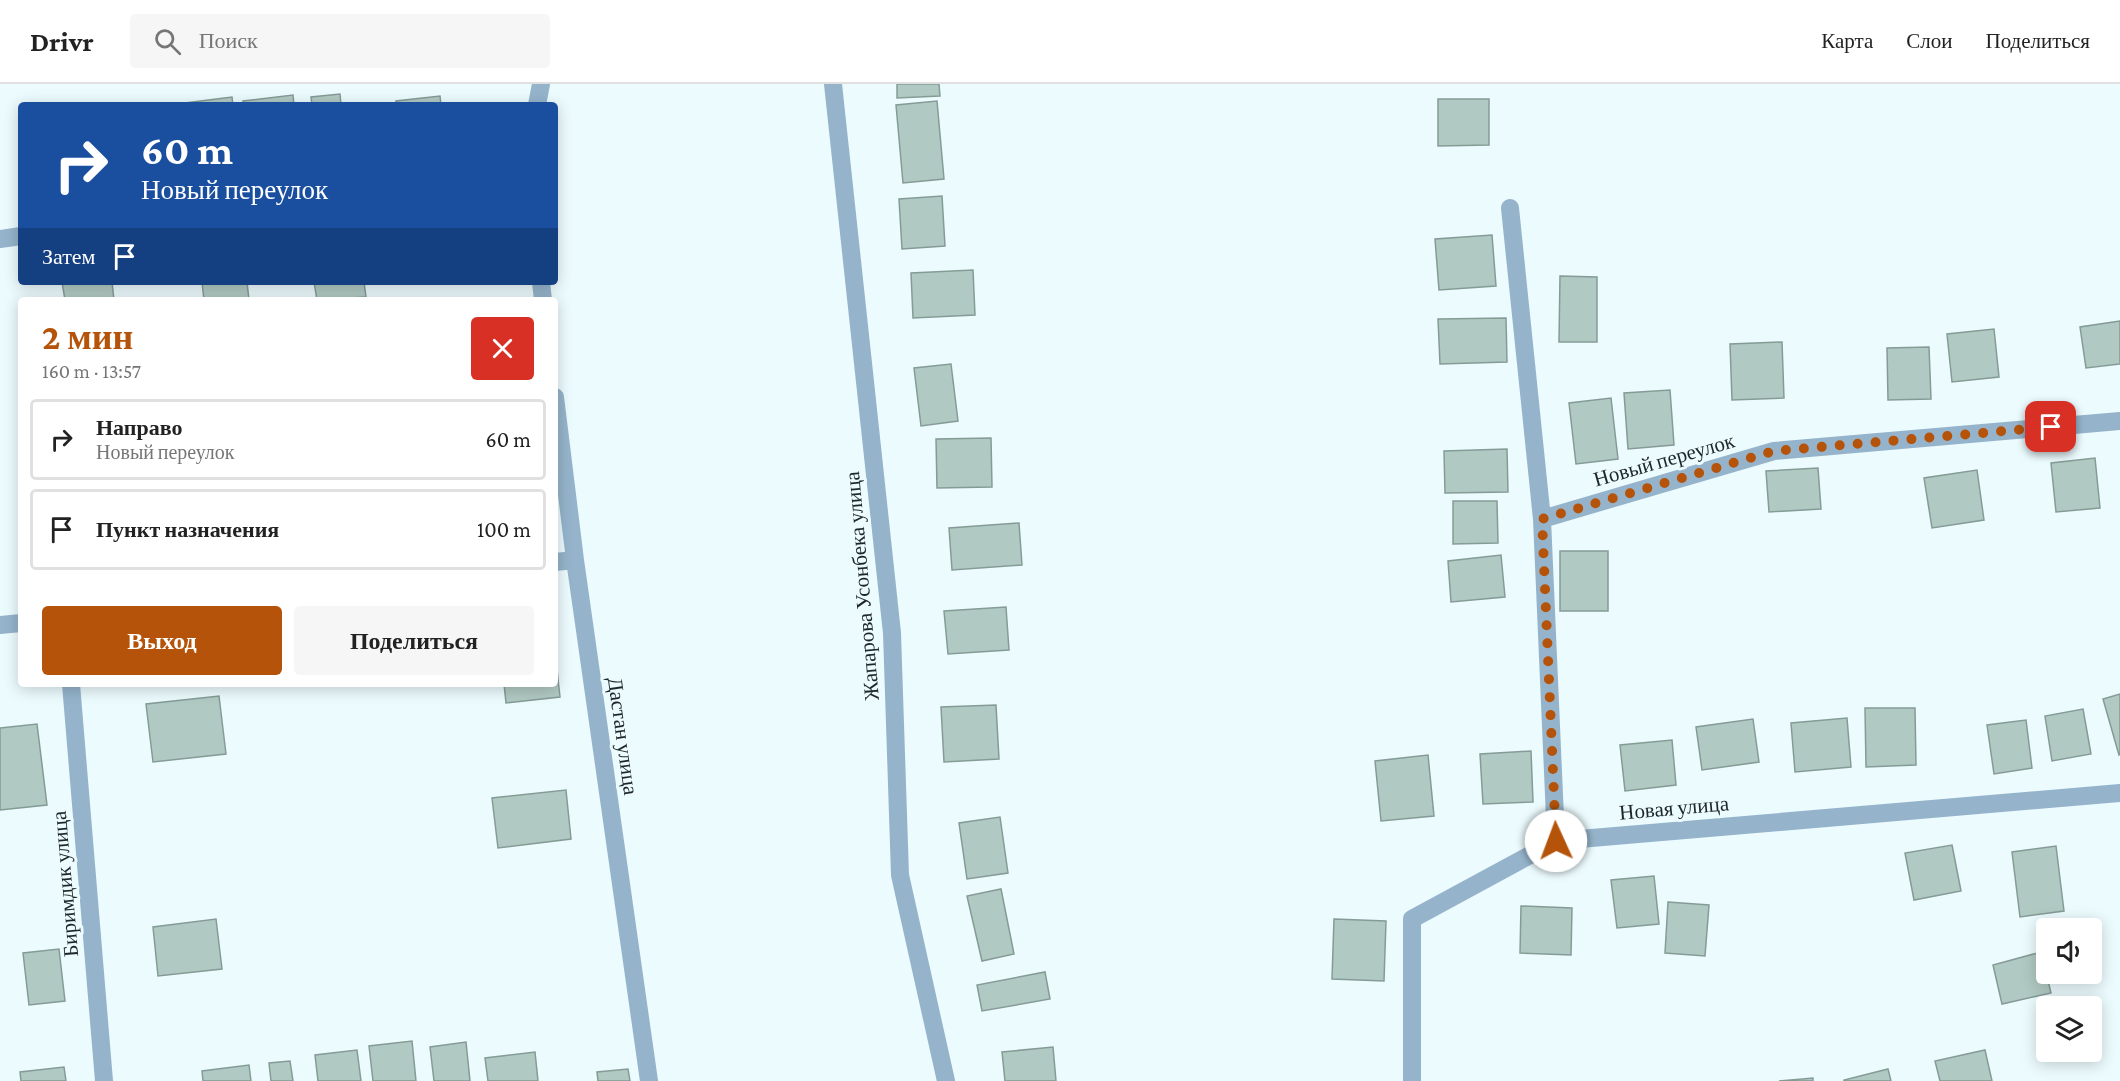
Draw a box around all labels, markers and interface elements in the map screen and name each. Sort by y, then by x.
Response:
search box [130,14,550,68]
icon: search [151,25,184,58]
text: Drivr [30,26,94,57]
text: Поиск [199,28,258,53]
text: Карта [1821,29,1873,53]
text: Слои [1906,29,1952,53]
text: Поделиться [1985,29,2090,53]
icon: right [42,126,120,204]
text: 60 m [141,126,233,173]
text: Новый переулок [141,175,328,205]
icon: arrive [108,240,141,273]
text: Затем [42,244,96,269]
text: 2 мин [42,317,133,357]
button: close [471,317,534,380]
text: 160 m · 13:57 [42,360,141,382]
pin [2025,401,2076,452]
icon: arrive [2034,410,2067,443]
text: Направо [96,415,182,440]
icon: right [45,423,78,456]
text: 60 m [486,427,531,452]
street label: Новый переулок [1591,428,1738,492]
text: Новый переулок [96,441,235,463]
street label: Жапарова Усонбека улица [840,470,884,702]
icon: arrive [45,513,78,546]
text: Пункт назначения [96,517,279,542]
text: 100 m [477,517,531,542]
button: Выход [42,606,282,675]
button: Поделиться [294,606,534,675]
street label: Дастан улица [603,676,643,797]
street label: Новая улица [1618,791,1731,825]
street label: Биримдик улица [47,809,83,958]
position arrow [1524,809,1588,873]
map controls [2036,918,2102,1062]
button: sound [2036,918,2102,984]
button: layers [2036,996,2102,1062]

